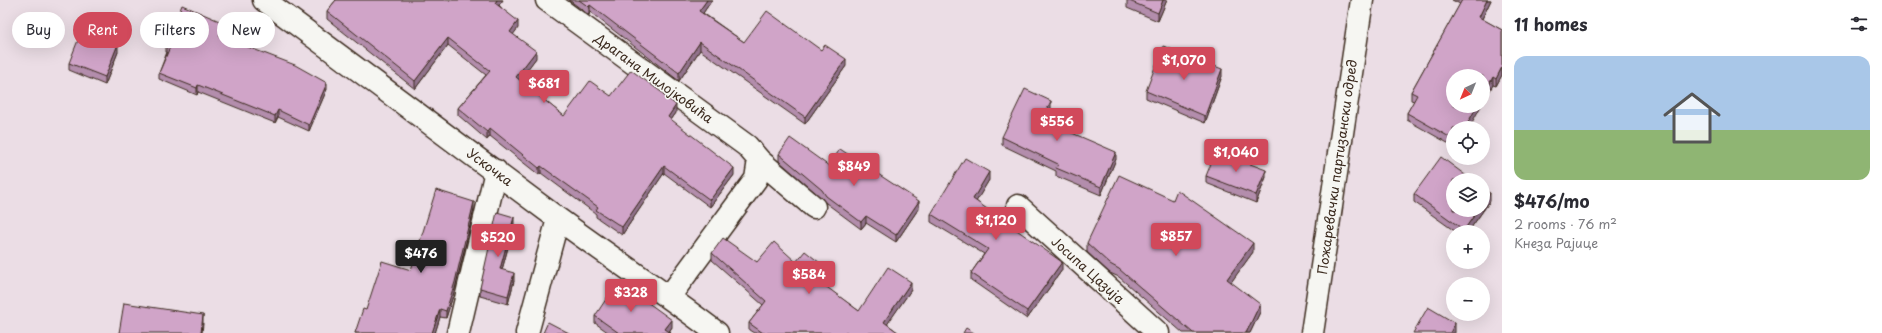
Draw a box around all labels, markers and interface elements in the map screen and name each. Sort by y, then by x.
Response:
text: 11 homes [1514,11,1588,37]
chip: Buy [12,12,65,48]
chip: Rent [73,12,132,48]
chip: Filters [140,12,209,48]
chip: New [217,12,275,48]
icon: filters [1848,13,1870,35]
street label: Драгана Милојковића [590,28,718,128]
pin: $1,070 [1151,47,1217,81]
text: $1,070 [1162,50,1206,69]
street label: Пожаревачки партизански одред [1312,58,1361,276]
north arrow [1446,69,1490,113]
map controls [1446,69,1490,321]
pin: $681 [520,70,568,104]
text: $681 [528,73,560,92]
icon: home [1656,82,1728,154]
pin: $556 [1033,108,1081,142]
text: $556 [1040,111,1074,130]
button: locate [1446,121,1490,165]
pin: $1,040 [1203,139,1269,173]
text: $1,040 [1213,142,1259,161]
street label: Ускочка [464,143,518,190]
pin: $849 [830,153,878,187]
text: $849 [837,156,871,175]
button: layers [1446,173,1490,217]
text: $476/mo [1514,188,1589,214]
pin: $1,120 [963,207,1029,241]
text: $1,120 [975,210,1017,229]
text: 2 rooms · 76 m² [1514,214,1617,233]
pin: $857 [1152,223,1200,257]
pin: $520 [474,224,522,258]
button: + [1446,225,1490,269]
text: $857 [1160,226,1192,245]
text: $520 [481,227,515,246]
street label: Јосипа Цазија [1048,232,1130,308]
text: Кнеза Рајице [1514,233,1598,252]
pin: $476 [397,240,445,274]
text: $476 [404,243,438,262]
pin: $584 [785,261,833,295]
text: $584 [792,264,826,283]
button: − [1446,277,1490,321]
pin: $328 [607,279,655,313]
text: $328 [614,282,648,301]

